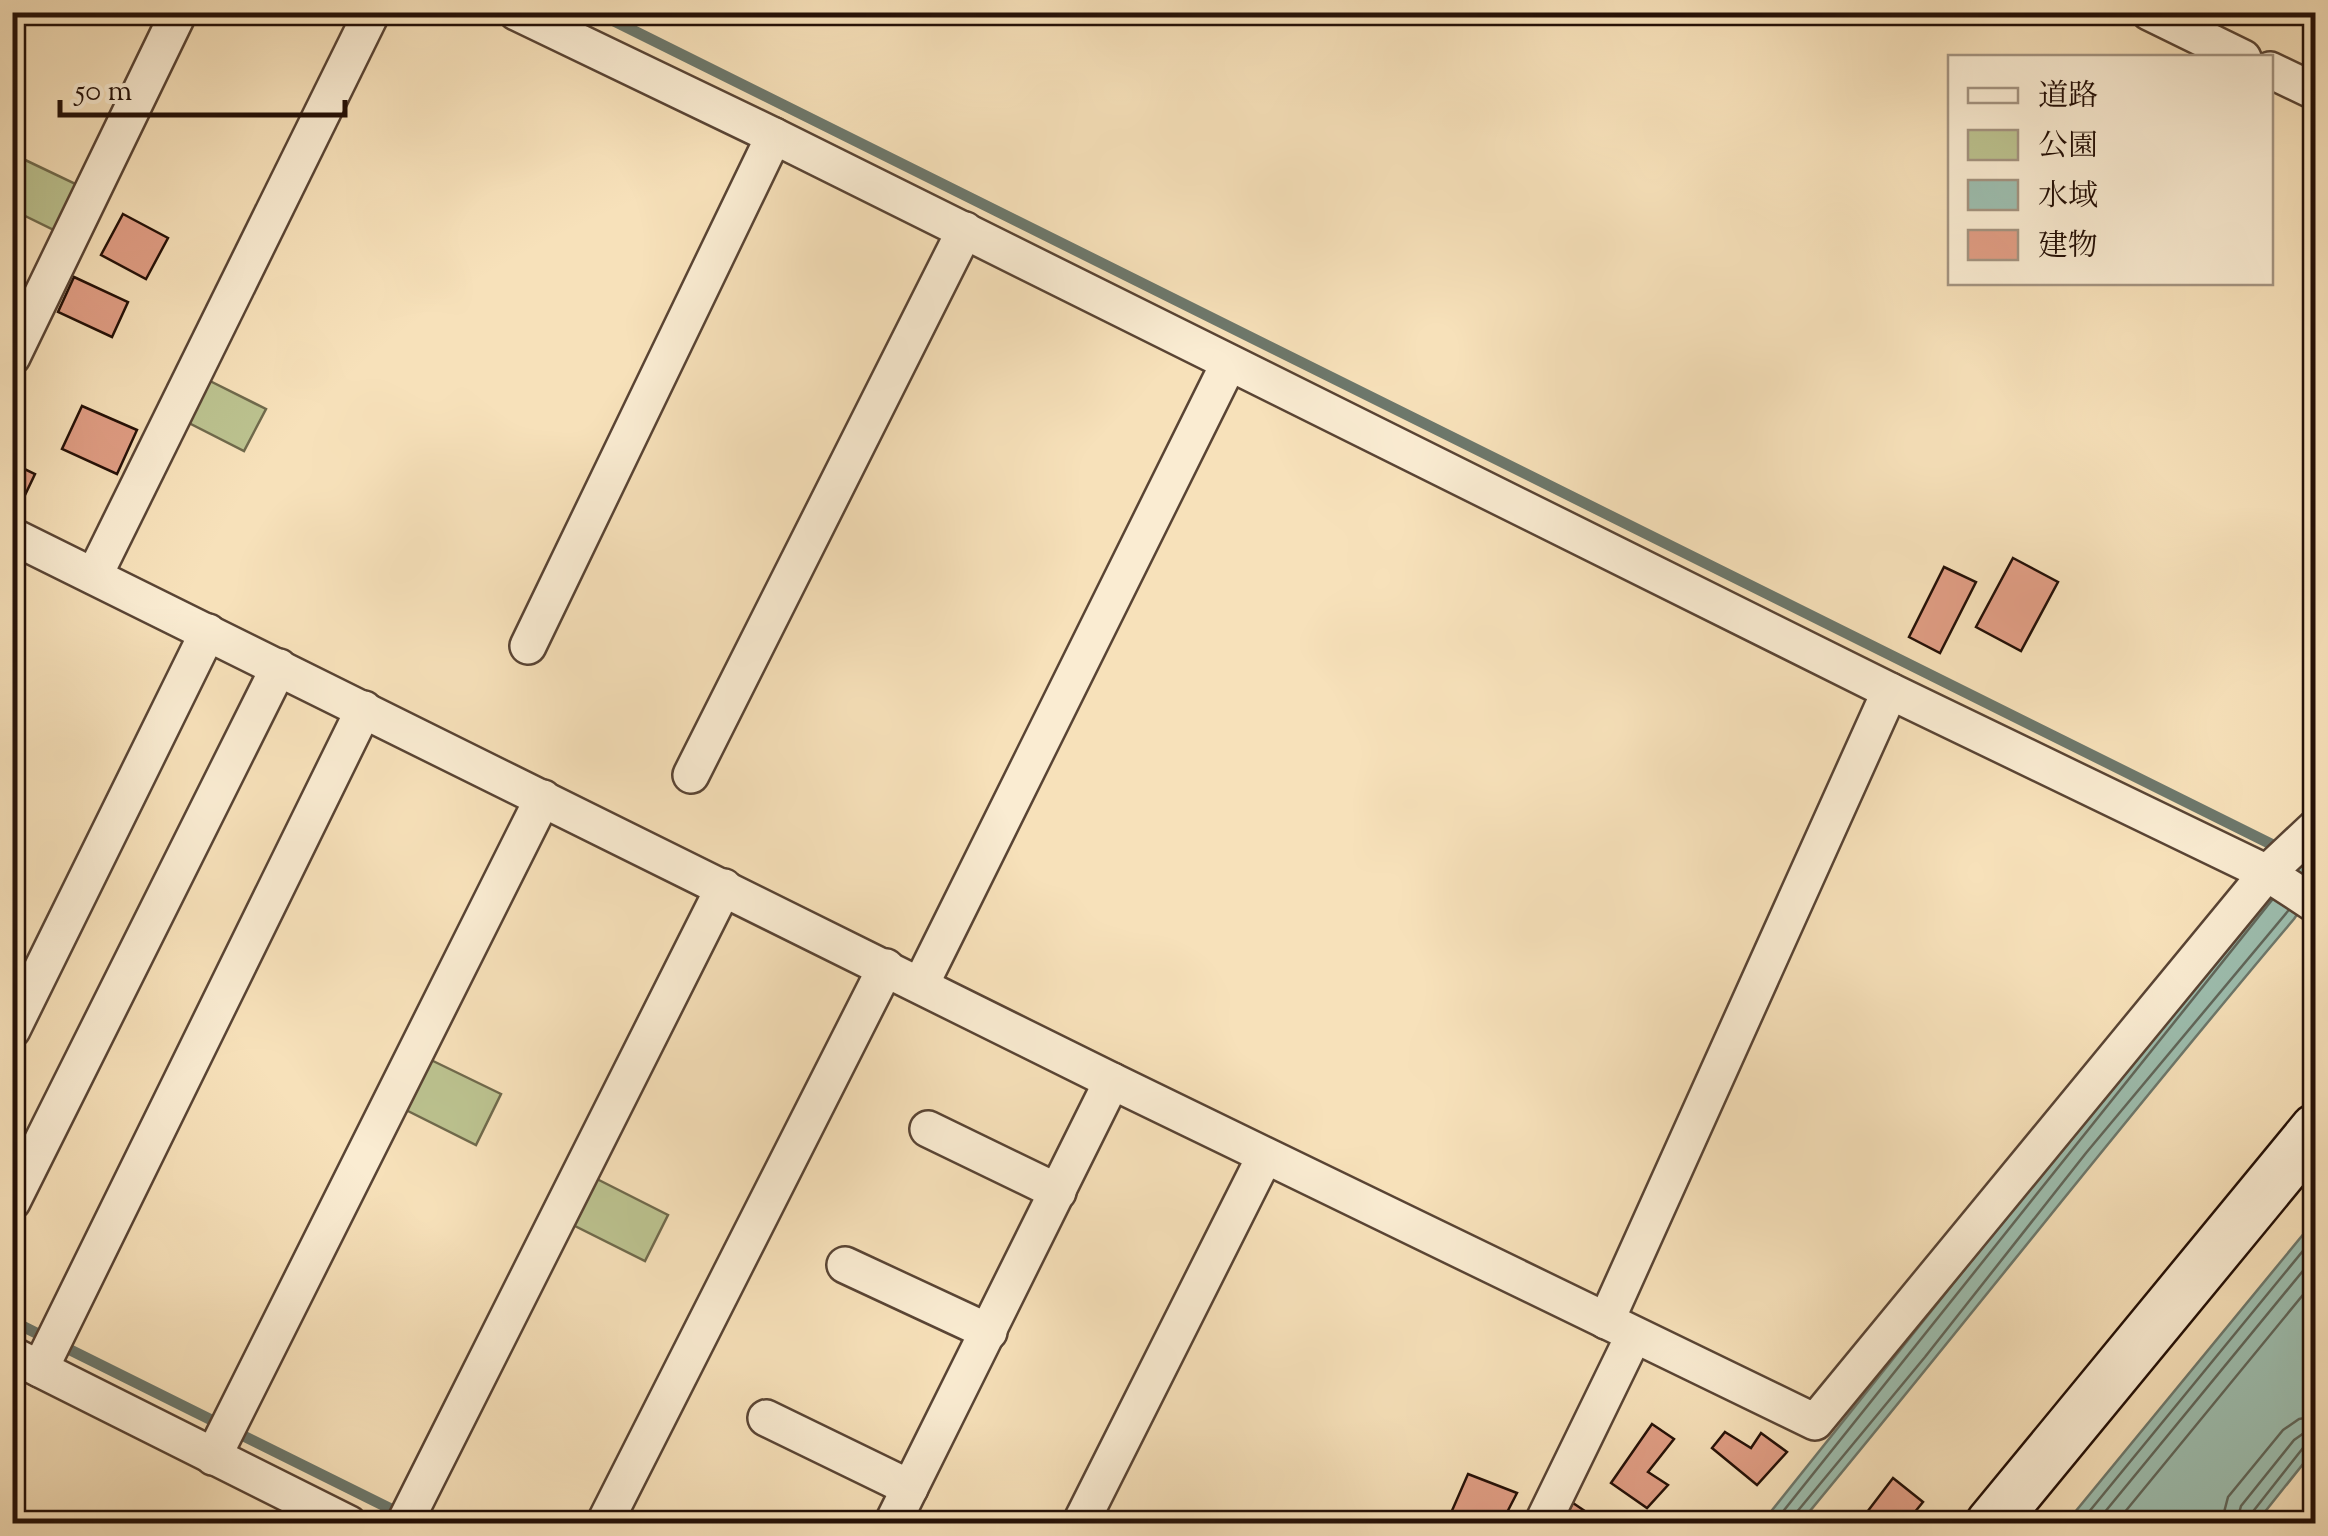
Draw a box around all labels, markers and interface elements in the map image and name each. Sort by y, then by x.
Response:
scale bar [60,55,345,117]
legend [1948,55,2273,285]
text: 50 m [73,71,133,114]
text: 道路 [2038,76,2098,119]
text: 公園 [2038,126,2098,169]
text: 水域 [2038,176,2098,219]
text: 建物 [2038,226,2098,269]

